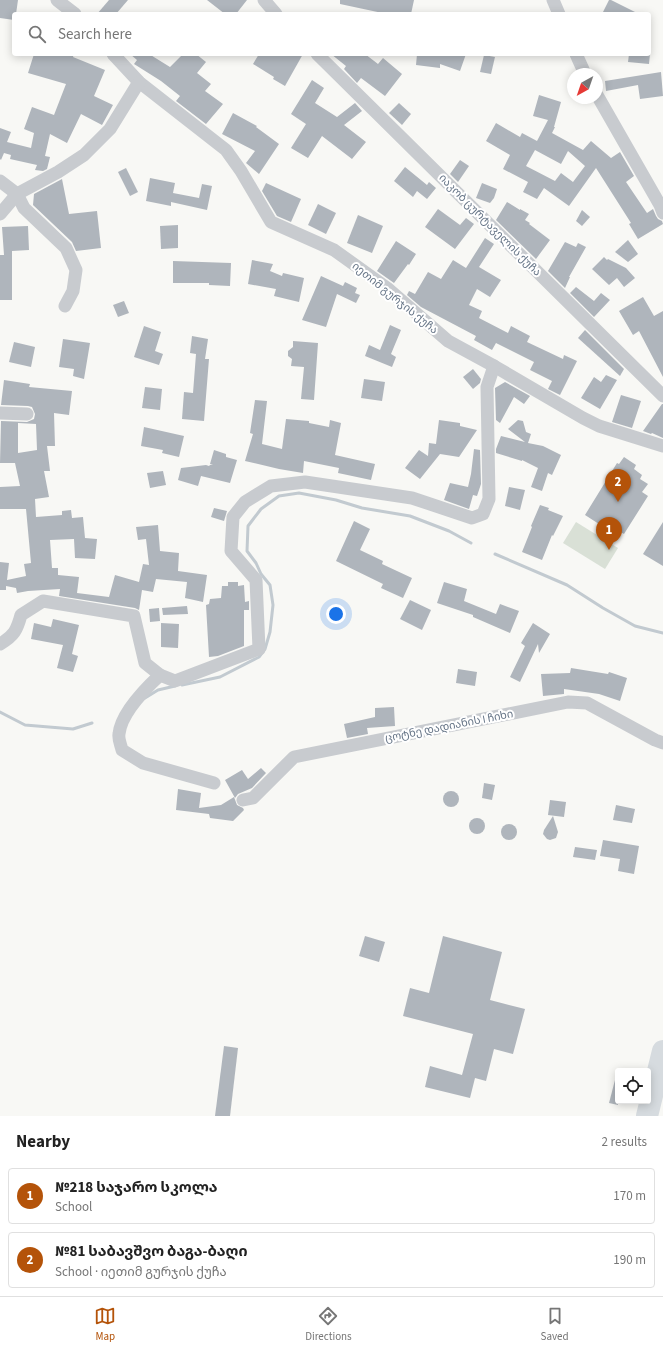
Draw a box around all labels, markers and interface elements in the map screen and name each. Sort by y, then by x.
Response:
search box [12,12,651,56]
icon: search [26,23,48,45]
text: Search here [58,24,132,45]
north arrow [567,68,603,104]
street label: იაკობ ცურტაველის ქუჩა [436,171,544,279]
street label: იეთიმ გურჯის ქუჩა [349,259,441,337]
pin: 2 [605,469,631,502]
pin: 1 [596,517,622,550]
your location [326,604,346,624]
street label: ცოტნე დადიანის I ჩიხი [384,706,514,746]
map controls [615,1068,651,1104]
button: locate [615,1068,651,1104]
text: Nearby [16,1130,70,1154]
text: 2 results [602,1133,647,1151]
text: №218 საჯარო სკოლა [55,1177,218,1198]
text: 1 [27,1187,33,1205]
text: 170 m [613,1187,646,1205]
text: School [55,1198,92,1216]
text: №81 საბავშვო ბაგა-ბაღი [55,1241,248,1262]
text: 2 [27,1251,33,1269]
text: 190 m [613,1251,646,1269]
text: School · იეთიმ გურჯის ქუჩა [55,1263,227,1281]
tab: Map [94,1305,116,1344]
tab: Directions [305,1305,352,1344]
tab: Saved [541,1305,569,1344]

